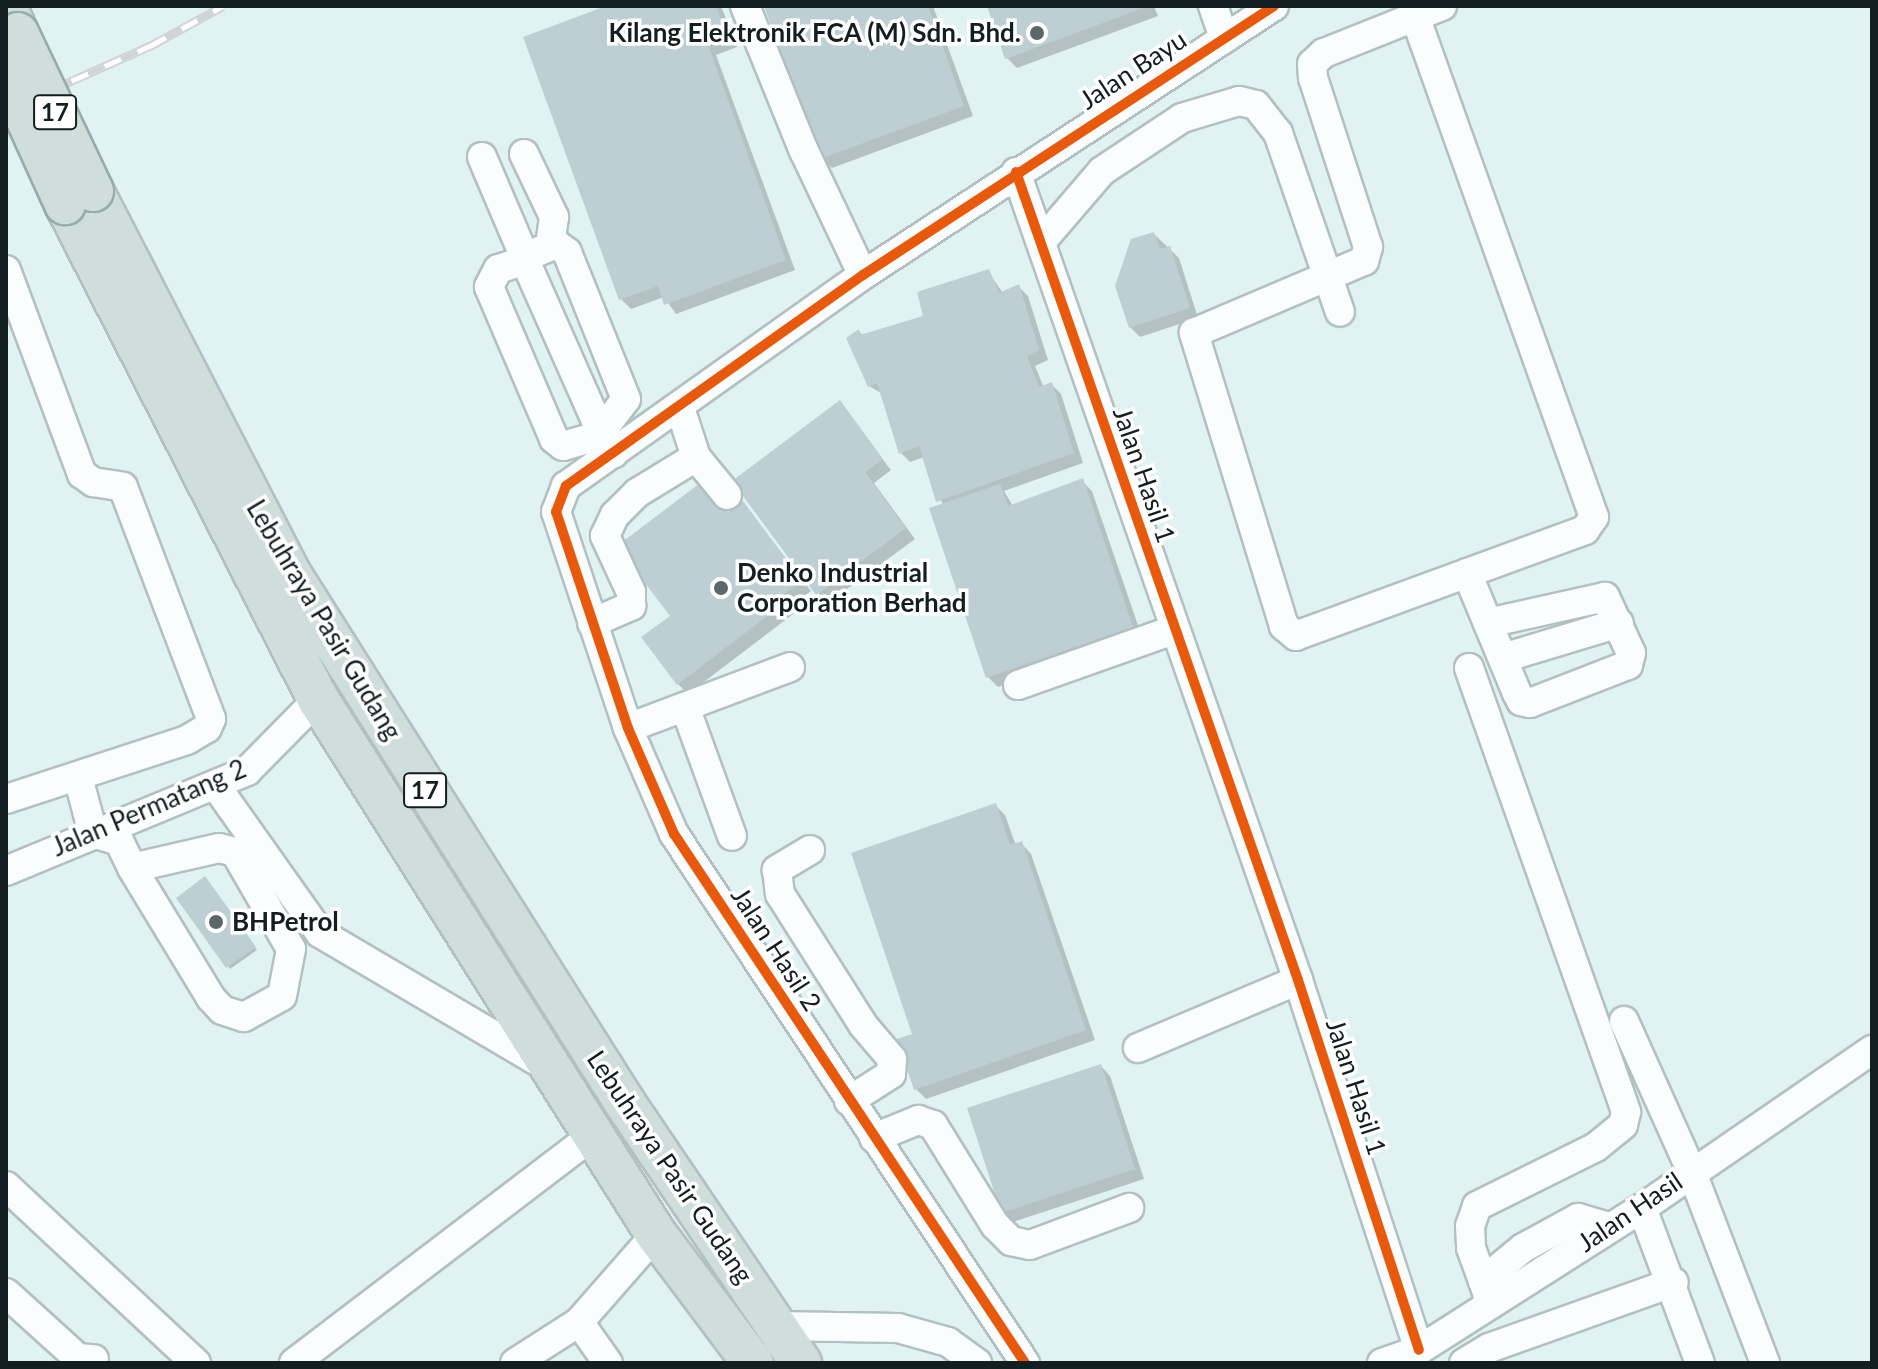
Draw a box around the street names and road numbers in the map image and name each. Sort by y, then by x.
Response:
street label: Jalan Bayu [1074,24,1192,116]
road number: 17 [33,92,77,132]
street label: Jalan Hasil 1 [1106,403,1182,547]
street label: Lebuhraya Pasir Gudang [240,494,408,746]
street label: Jalan Permatang 2 [47,753,251,863]
road number: 17 [403,770,447,810]
street label: Jalan Hasil 2 [724,881,828,1017]
street label: Jalan Hasil 1 [1319,1015,1393,1159]
street label: Lebuhraya Pasir Gudang [580,1044,760,1290]
street label: Jalan Hasil [1572,1166,1688,1258]

